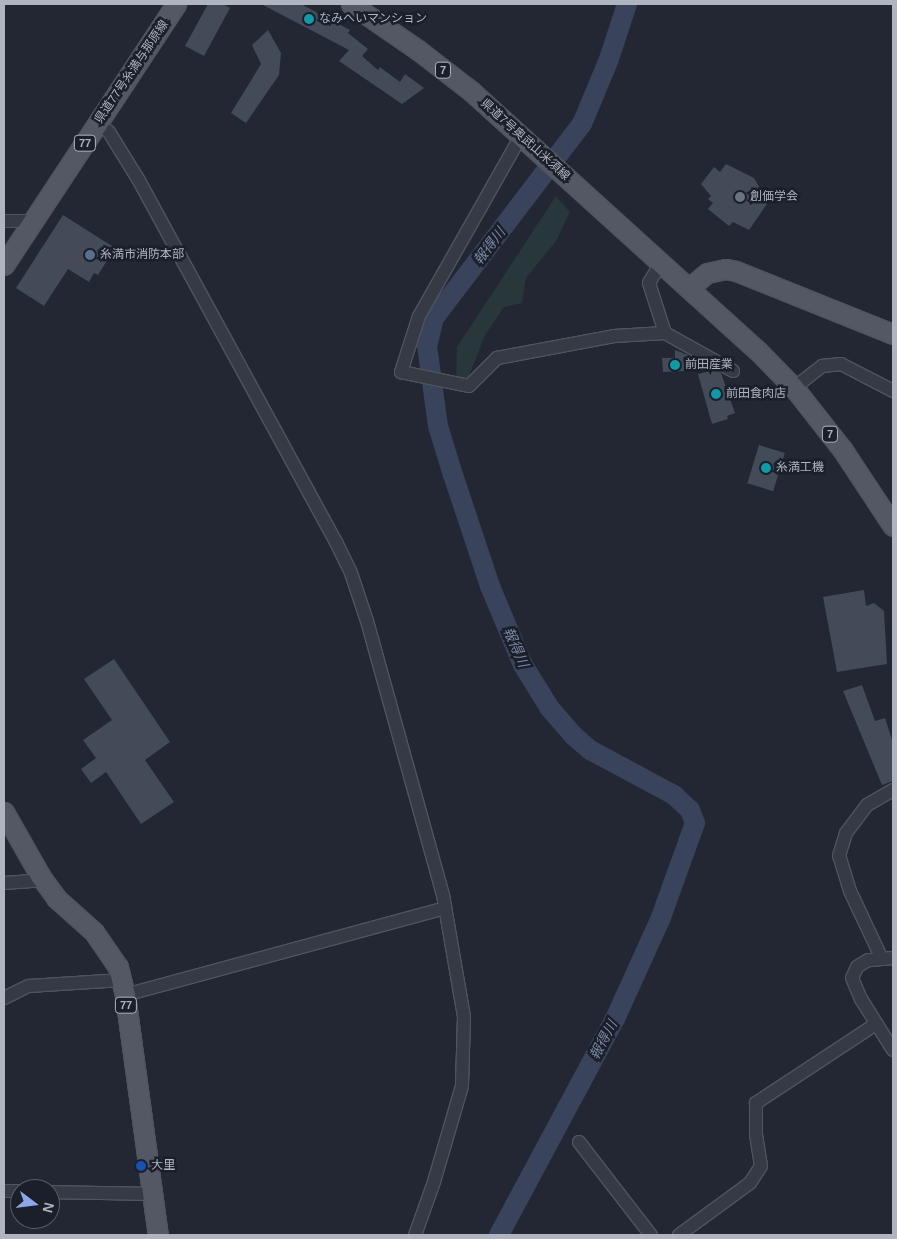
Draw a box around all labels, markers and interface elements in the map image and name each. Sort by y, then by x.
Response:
place label: なみへいマンション [319,12,427,26]
marker: なみへいマンション [303,13,315,25]
street label: 県道77号糸満与那原線 [92,18,172,126]
road number: 7 [434,62,452,78]
street label: 県道7号奥武山米須線 [478,96,572,184]
road number: 77 [74,134,96,152]
place label: 創価学会 [750,190,798,204]
marker: 創価学会 [734,191,746,203]
water label: 報得川 [470,224,508,268]
place label: 糸満市消防本部 [100,248,184,262]
marker: 糸満市消防本部 [84,249,96,261]
place label: 前田産業 [685,358,733,372]
marker: 前田産業 [669,359,681,371]
place label: 前田食肉店 [726,387,786,401]
marker: 前田食肉店 [710,388,722,400]
road number: 7 [821,426,839,442]
place label: 糸満工機 [776,461,824,475]
marker: 糸満工機 [760,462,772,474]
water label: 報得川 [500,624,532,670]
road number: 77 [115,996,137,1014]
water label: 報得川 [586,1018,620,1062]
place label: 大里 [151,1159,175,1173]
marker: 大里 [135,1160,147,1172]
north arrow [10,1179,60,1229]
text: N [39,1201,58,1215]

